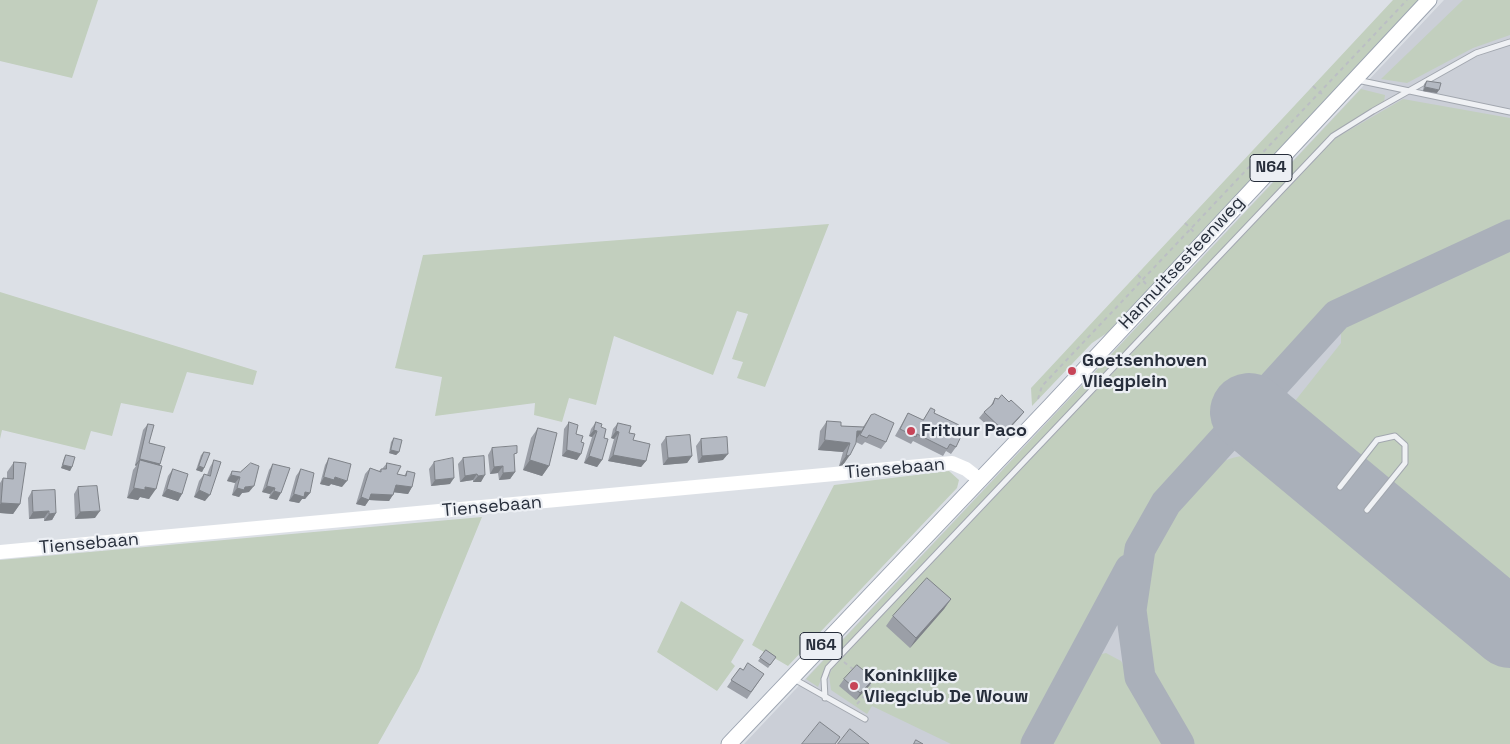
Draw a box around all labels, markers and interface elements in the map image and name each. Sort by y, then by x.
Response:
road number: N64 [1250,154,1292,182]
street label: Hannuitsesteenweg [1115,192,1249,334]
place label: Goetsenhoven Vliegplein [1082,350,1207,392]
marker: Goetsenhoven Vliegplein [1066,365,1078,377]
place label: Frituur Paco [921,420,1027,442]
marker: Frituur Paco [905,425,917,437]
street label: Tiensebaan [844,454,946,484]
street label: Tiensebaan [441,492,543,522]
street label: Tiensebaan [38,529,140,559]
road number: N64 [800,632,842,659]
place label: Koninklijke Vliegclub De Wouw [864,665,1028,708]
marker: Koninklijke Vliegclub De Wouw [848,680,860,692]

